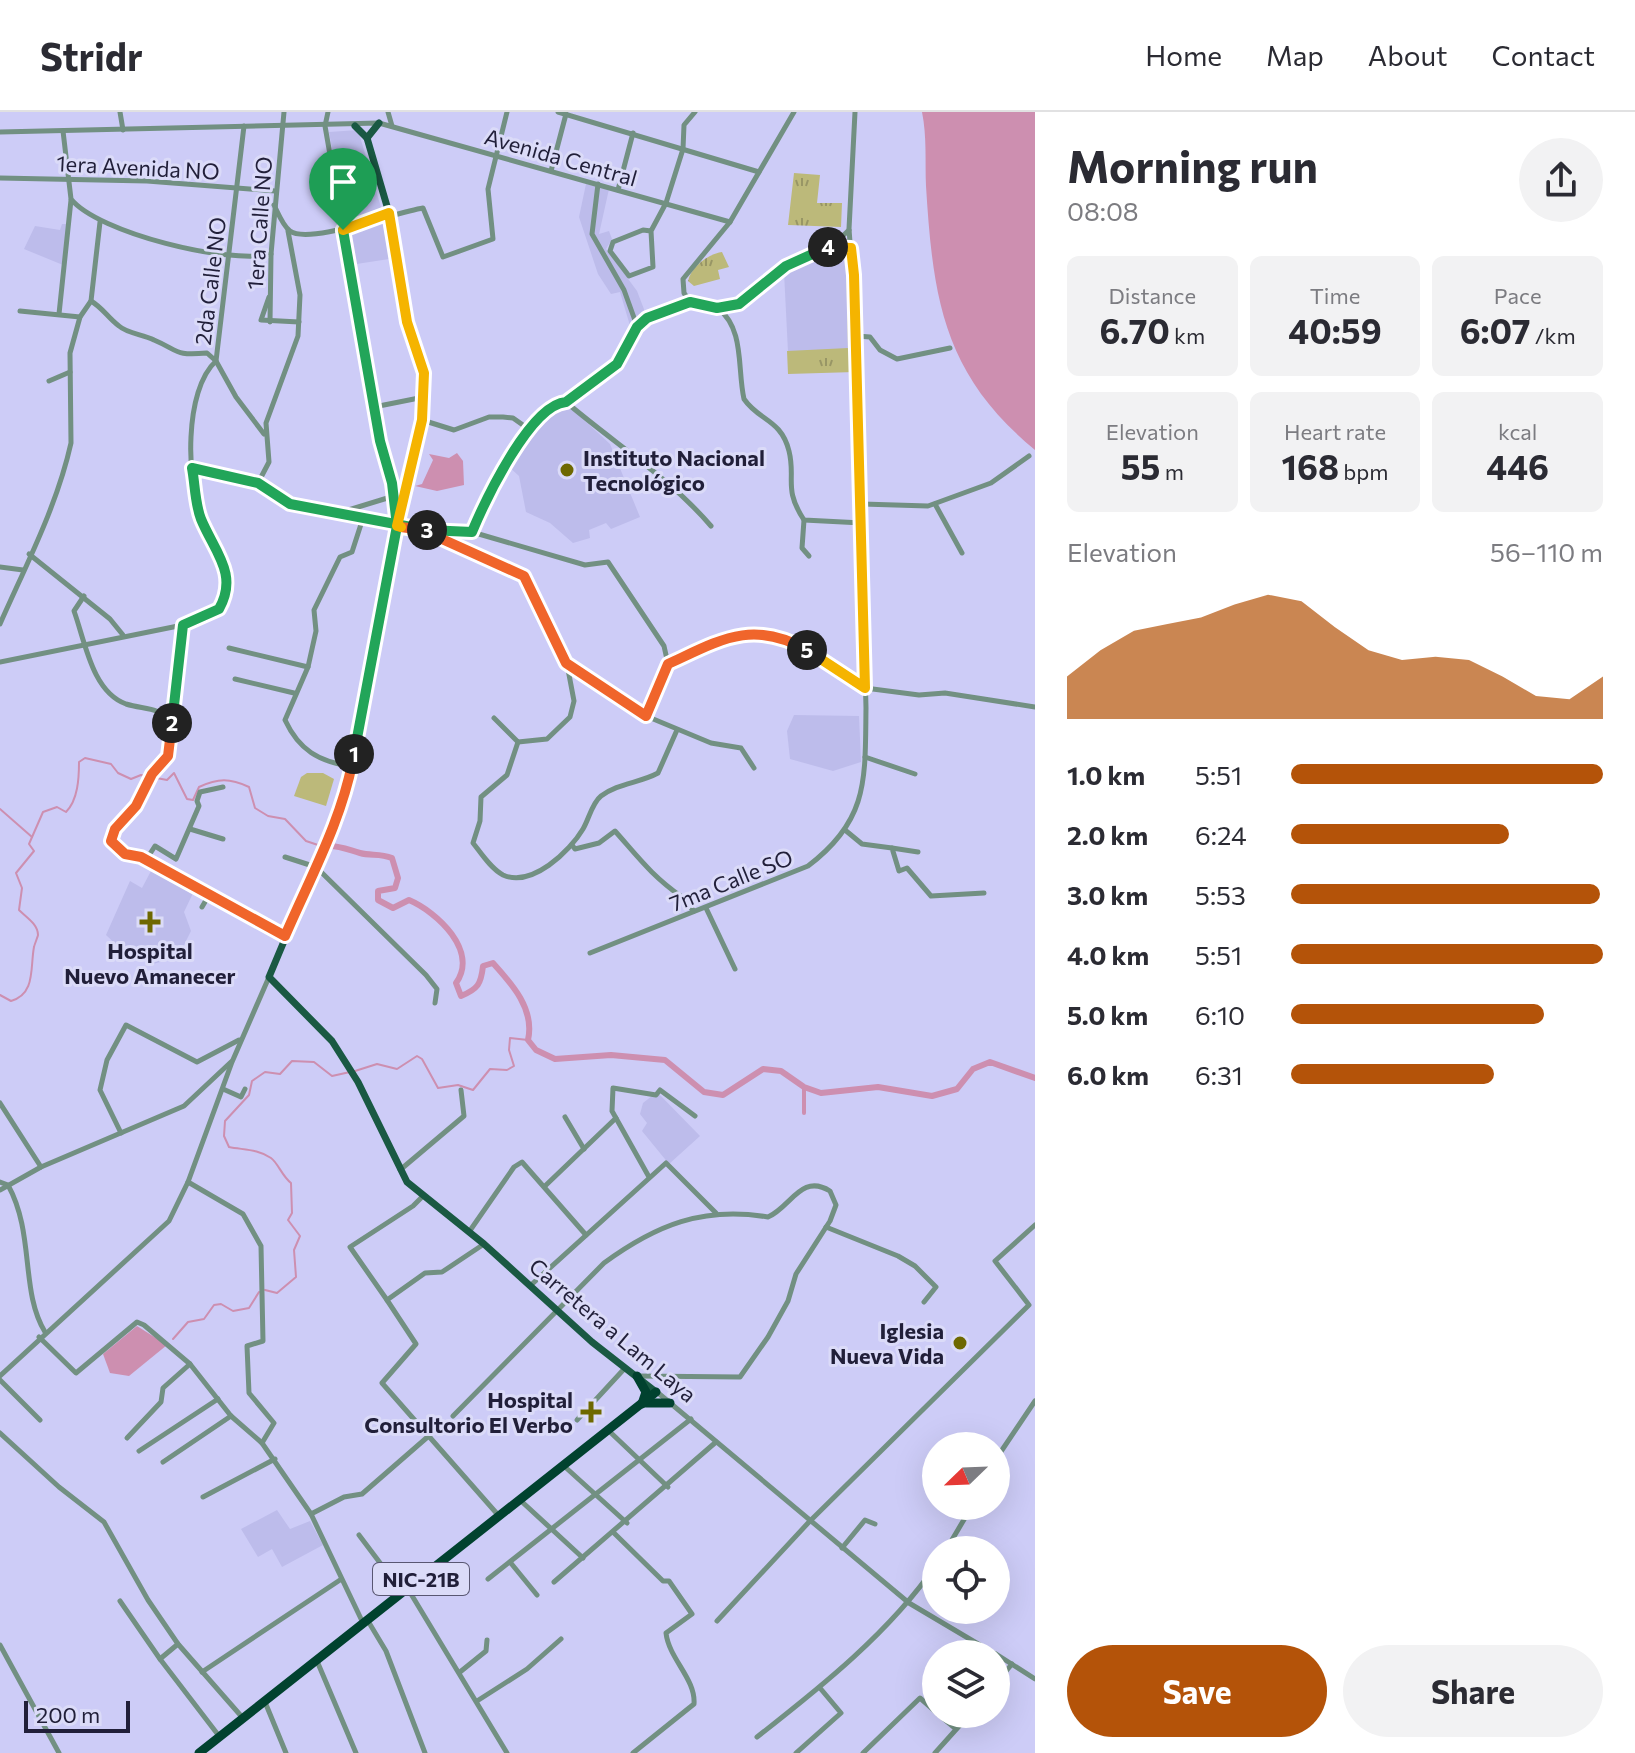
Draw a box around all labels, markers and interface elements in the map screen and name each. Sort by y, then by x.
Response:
text: Stridr [40,32,143,79]
text: Home [1145,38,1222,72]
text: Map [1266,38,1324,72]
text: About [1368,38,1448,72]
text: Contact [1492,38,1595,72]
street label: Avenida Central [482,122,640,192]
text: Morning run [1067,138,1318,192]
button: share [1519,138,1603,222]
pin [309,148,377,230]
street label: 1era Avenida NO [56,149,220,185]
street label: 1era Calle NO [241,156,277,290]
icon: arrive [321,160,365,204]
text: 08:08 [1067,195,1139,226]
street label: 2da Calle NO [189,215,231,347]
pin: 4 [808,227,848,267]
text: 4 [821,233,835,260]
text: Distance [1109,282,1196,309]
text: Time [1310,282,1360,309]
text: Pace [1494,282,1542,309]
text: 6.70 [1100,309,1170,351]
text: 40:59 [1288,309,1382,351]
text: 6:07 [1460,309,1531,351]
text: km [1170,322,1205,349]
text: /km [1531,322,1576,349]
text: Elevation [1106,418,1199,445]
text: Heart rate [1284,418,1386,445]
text: kcal [1498,418,1537,445]
place label: Instituto Nacional Tecnológico [583,444,765,496]
text: 55 [1121,445,1160,487]
text: 168 [1282,445,1339,487]
text: 446 [1486,445,1549,487]
text: m [1160,458,1184,485]
text: bpm [1339,458,1388,485]
marker: Instituto Nacional Tecnológico [558,461,576,479]
pin: 3 [407,510,447,550]
text: 3 [421,516,433,543]
text: Elevation [1067,536,1177,567]
text: 56–110 m [1490,536,1603,567]
pin: 5 [787,630,827,670]
text: 5 [801,636,813,663]
pin: 2 [152,703,192,743]
text: 2 [166,709,178,736]
pin: 1 [334,734,374,774]
text: 1 [349,740,359,767]
text: 1.0 km [1067,759,1145,790]
text: 5:51 [1195,759,1242,790]
text: 2.0 km [1067,819,1148,850]
text: 6:24 [1195,819,1247,850]
street label: 7ma Calle SO [665,843,797,917]
text: 3.0 km [1067,879,1148,910]
text: 5:53 [1195,879,1246,910]
marker: Hospital Nuevo Amanecer [139,911,161,933]
place label: Hospital Nuevo Amanecer [64,937,236,989]
text: 4.0 km [1067,939,1149,970]
text: 5:51 [1195,939,1242,970]
text: 5.0 km [1067,999,1148,1030]
text: 6:10 [1195,999,1245,1030]
text: 6.0 km [1067,1059,1149,1090]
text: 6:31 [1195,1059,1243,1090]
street label: Carretera a Lam Laya [524,1252,702,1408]
place label: Iglesia Nueva Vida [830,1317,944,1369]
marker: Iglesia Nueva Vida [951,1334,969,1352]
place label: Hospital Consultorio El Verbo [364,1386,573,1438]
marker: Hospital Consultorio El Verbo [580,1401,602,1423]
north arrow [922,1432,1010,1520]
map controls [922,1432,1010,1728]
button: locate [922,1536,1010,1624]
road number: NIC-21B [373,1563,469,1595]
button: layers [922,1640,1010,1728]
button: Save [1067,1645,1327,1737]
button: Share [1343,1645,1603,1737]
scale bar [24,1697,130,1733]
text: 200 m [36,1701,100,1728]

